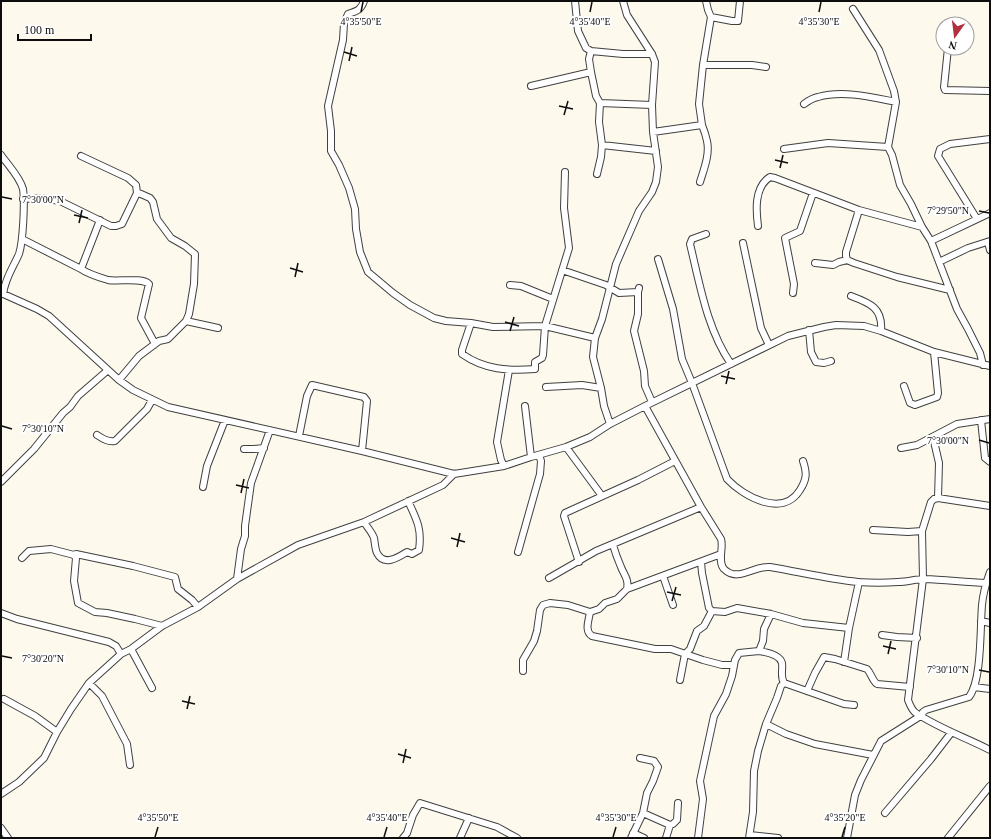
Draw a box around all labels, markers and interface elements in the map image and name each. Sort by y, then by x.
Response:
scale bar [18,16,91,42]
text: 4°35'50"E [341,16,382,27]
text: 4°35'40"E [570,16,611,27]
text: 4°35'30"E [799,16,840,27]
north arrow [935,16,975,56]
text: 100 m [24,23,55,37]
text: N [947,39,958,52]
text: 7°30'00"N [22,194,64,205]
text: 7°29'50"N [927,205,969,216]
text: 7°30'10"N [22,423,64,434]
text: 7°30'00"N [927,435,969,446]
text: 7°30'20"N [22,653,64,664]
text: 7°30'10"N [927,664,969,675]
text: 4°35'50"E [138,812,179,823]
text: 4°35'40"E [367,812,408,823]
text: 4°35'30"E [596,812,637,823]
text: 4°35'20"E [825,812,866,823]

